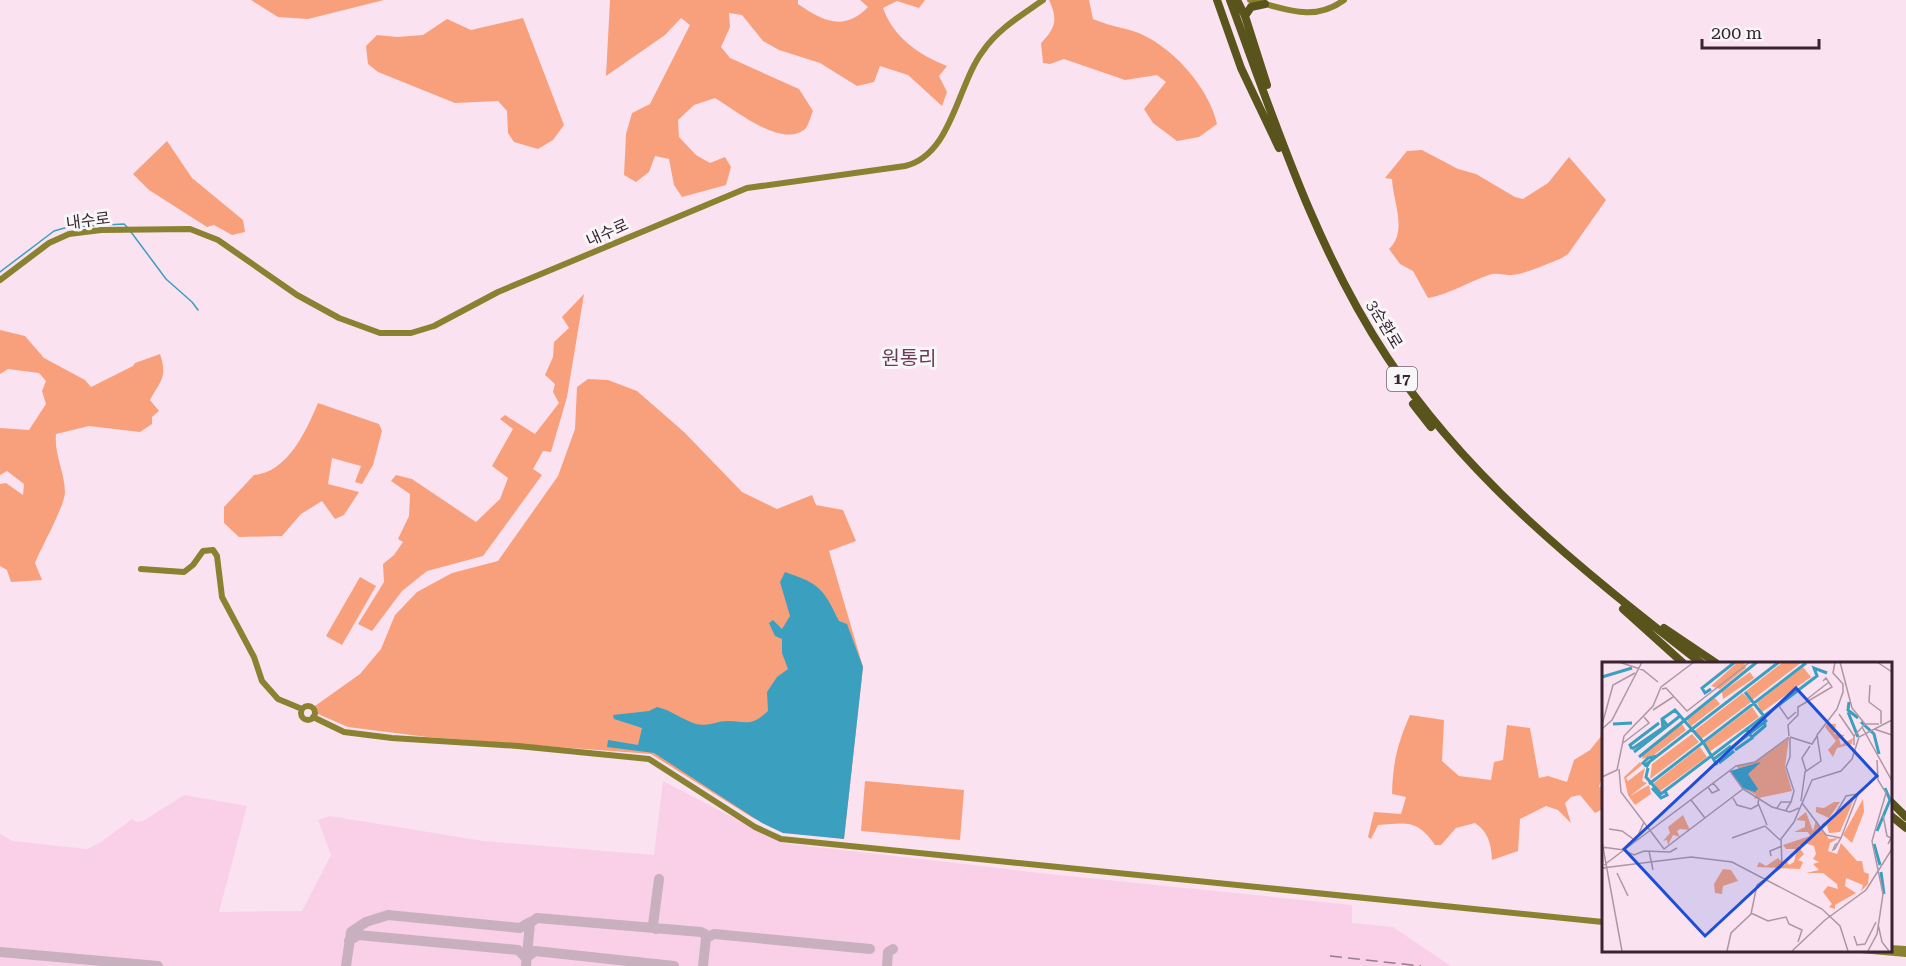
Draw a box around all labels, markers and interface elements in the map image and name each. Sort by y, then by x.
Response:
scale bar [1702,12,1819,50]
text: 200 m [1711,22,1762,43]
street label: 내수로 [65,208,111,233]
street label: 내수로 [583,215,631,250]
street label: 3순환로 [1363,297,1407,352]
district label: 원통리 [881,346,937,370]
road number: 17 [1387,367,1417,391]
inset map [1602,662,1891,951]

